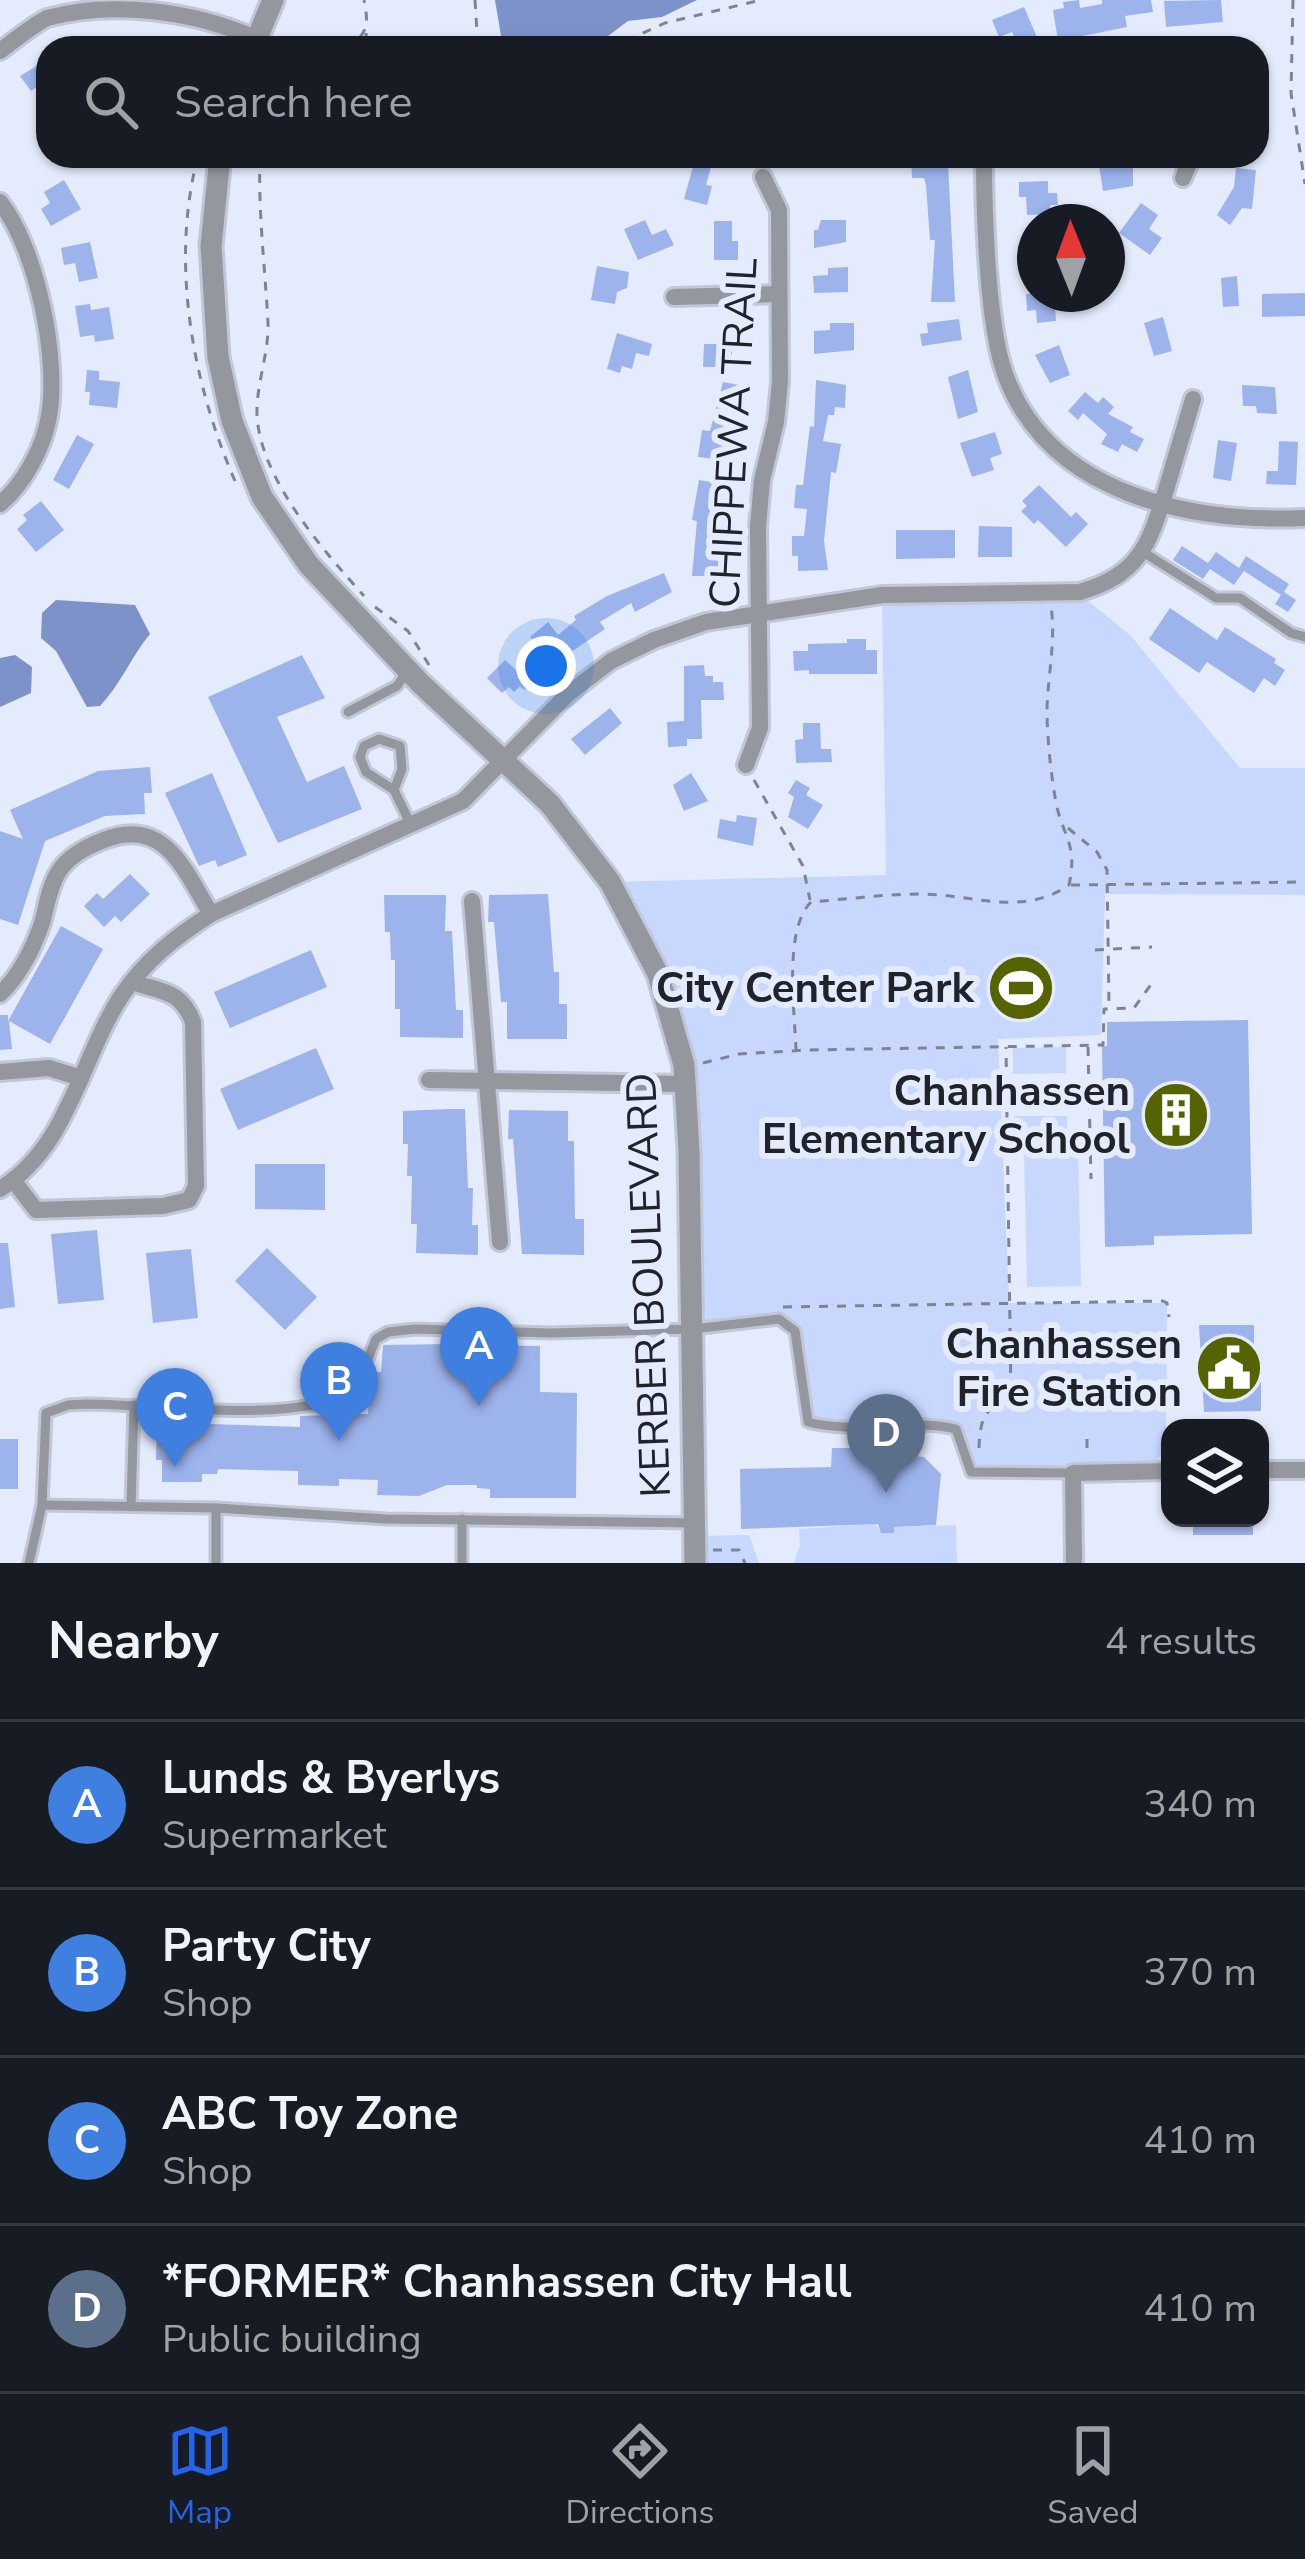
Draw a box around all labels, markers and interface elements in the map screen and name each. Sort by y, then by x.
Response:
search box [36,36,1269,168]
icon: search [78,69,144,135]
text: Search here [174,72,413,133]
north arrow [1017,204,1125,312]
street label: CHIPPEWA TRAIL [696,256,772,610]
your location [516,636,576,696]
sports icon: City Center Park [986,953,1056,1023]
place label: City Center Park [656,960,975,1017]
place label: Chanhassen Elementary School [762,1063,1130,1168]
street label: KERBER BOULEVARD [613,1071,685,1499]
building icon: Chanhassen Elementary School [1141,1080,1211,1150]
pin: A [440,1307,518,1406]
place label: Chanhassen Fire Station [945,1316,1182,1421]
public building icon: Chanhassen Fire Station [1194,1333,1264,1403]
pin: B [300,1342,378,1441]
pin: C [136,1368,214,1467]
pin: D [847,1394,925,1493]
map controls [1161,1419,1269,1527]
button: layers [1161,1419,1269,1527]
text: Nearby [48,1606,219,1676]
text: 4 results [1105,1615,1257,1668]
text: Lunds & Byerlys [162,1748,500,1809]
text: A [72,1778,102,1831]
text: 340 m [1143,1778,1257,1831]
text: Supermarket [162,1809,387,1862]
text: Party City [162,1916,371,1977]
text: B [74,1946,100,1999]
text: 370 m [1143,1946,1257,1999]
text: Shop [162,1977,253,2030]
text: ABC Toy Zone [162,2084,458,2145]
text: C [74,2114,100,2167]
text: 410 m [1143,2114,1257,2167]
text: Shop [162,2145,253,2198]
text: *FORMER* Chanhassen City Hall [162,2252,852,2313]
text: D [72,2282,102,2335]
text: 410 m [1143,2282,1257,2335]
text: Public building [162,2313,422,2366]
tab: Map [167,2418,233,2535]
tab: Directions [566,2418,714,2535]
tab: Saved [1047,2418,1138,2535]

